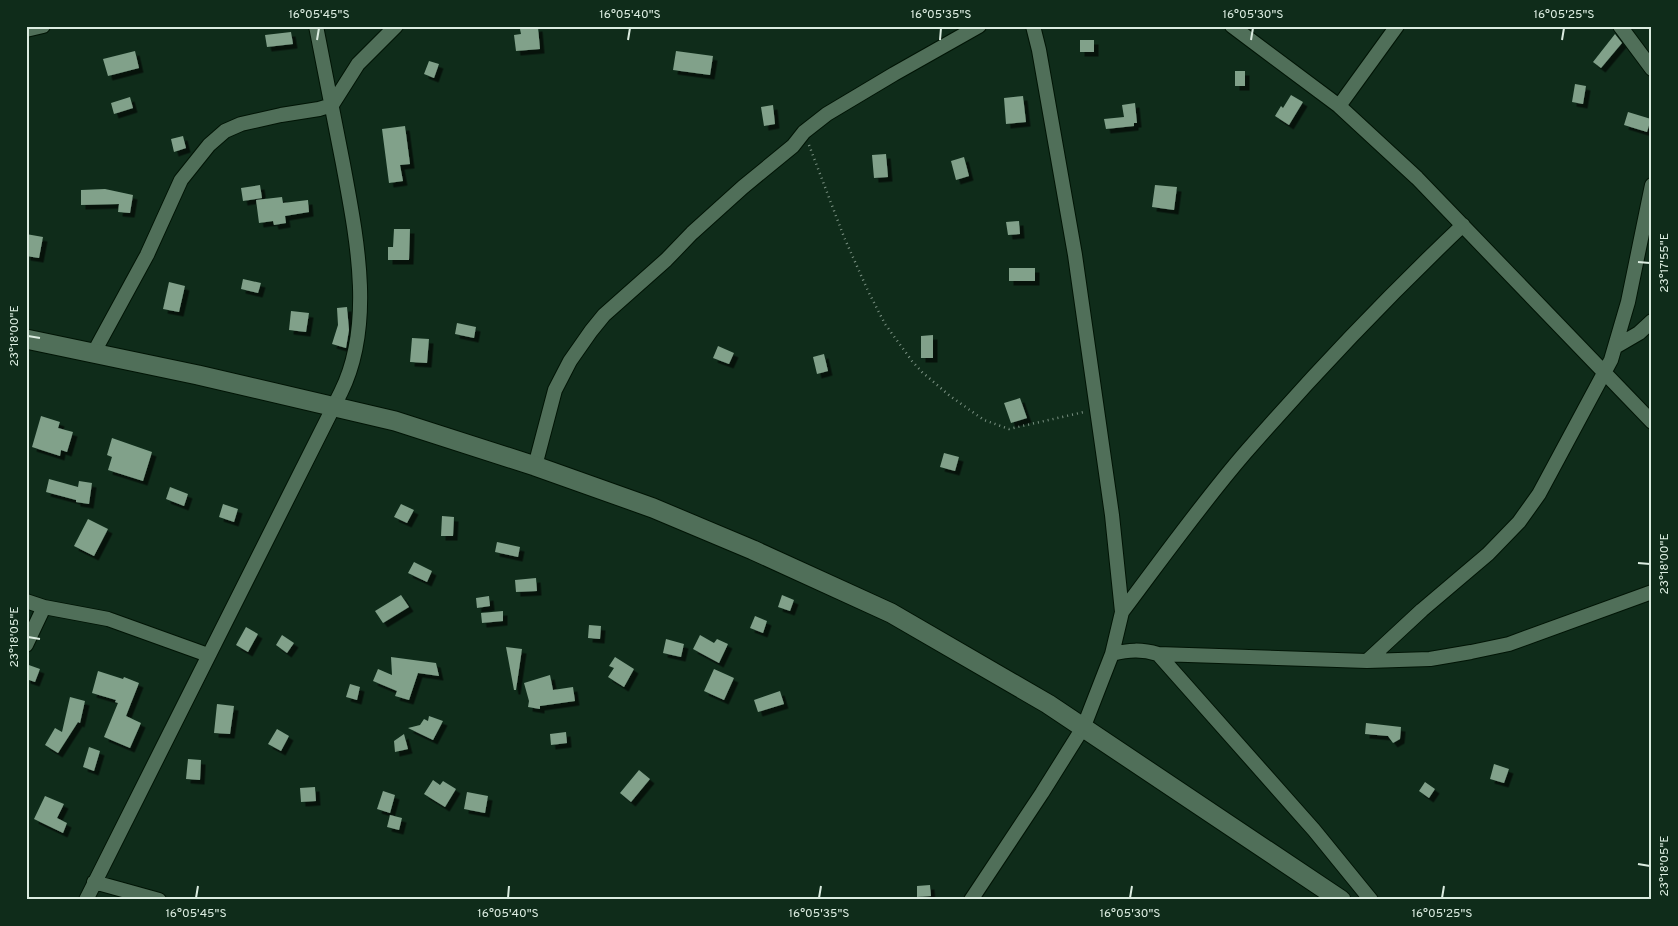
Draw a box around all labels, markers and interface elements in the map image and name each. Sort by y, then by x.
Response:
text: 16°05'45"S [288,7,350,23]
text: 16°05'40"S [599,7,661,23]
text: 16°05'35"S [911,7,971,23]
text: 16°05'30"S [1222,7,1284,23]
text: 16°05'25"S [1533,7,1595,23]
text: 23°17'55"E [1657,233,1673,293]
text: 23°18'00"E [7,305,23,367]
text: 23°18'00"E [1657,533,1673,595]
text: 23°18'05"E [7,606,23,668]
text: 23°18'05"E [1657,835,1673,897]
text: 16°05'45"S [165,906,227,922]
text: 16°05'40"S [477,906,539,922]
text: 16°05'35"S [789,906,849,922]
text: 16°05'30"S [1099,906,1161,922]
text: 16°05'25"S [1411,906,1473,922]

